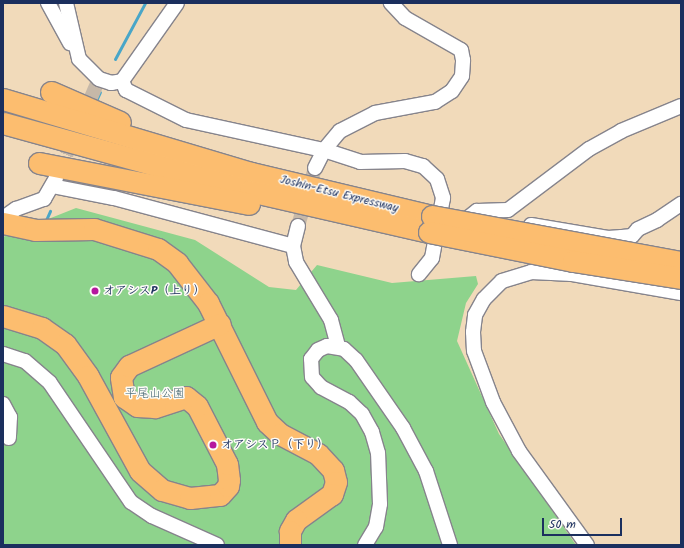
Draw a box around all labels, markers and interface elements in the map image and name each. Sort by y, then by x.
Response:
street label: Joshin-Etsu Expressway [278,172,400,216]
place label: オアシスP（上り） [103,284,206,298]
marker: オアシスP（上り） [90,286,100,296]
park label: 平尾山公園 [125,387,185,401]
place label: オアシスＰ（下り） [221,438,329,452]
marker: オアシスＰ（下り） [208,440,218,450]
scale bar [544,510,624,536]
text: 50 m [549,515,576,534]

